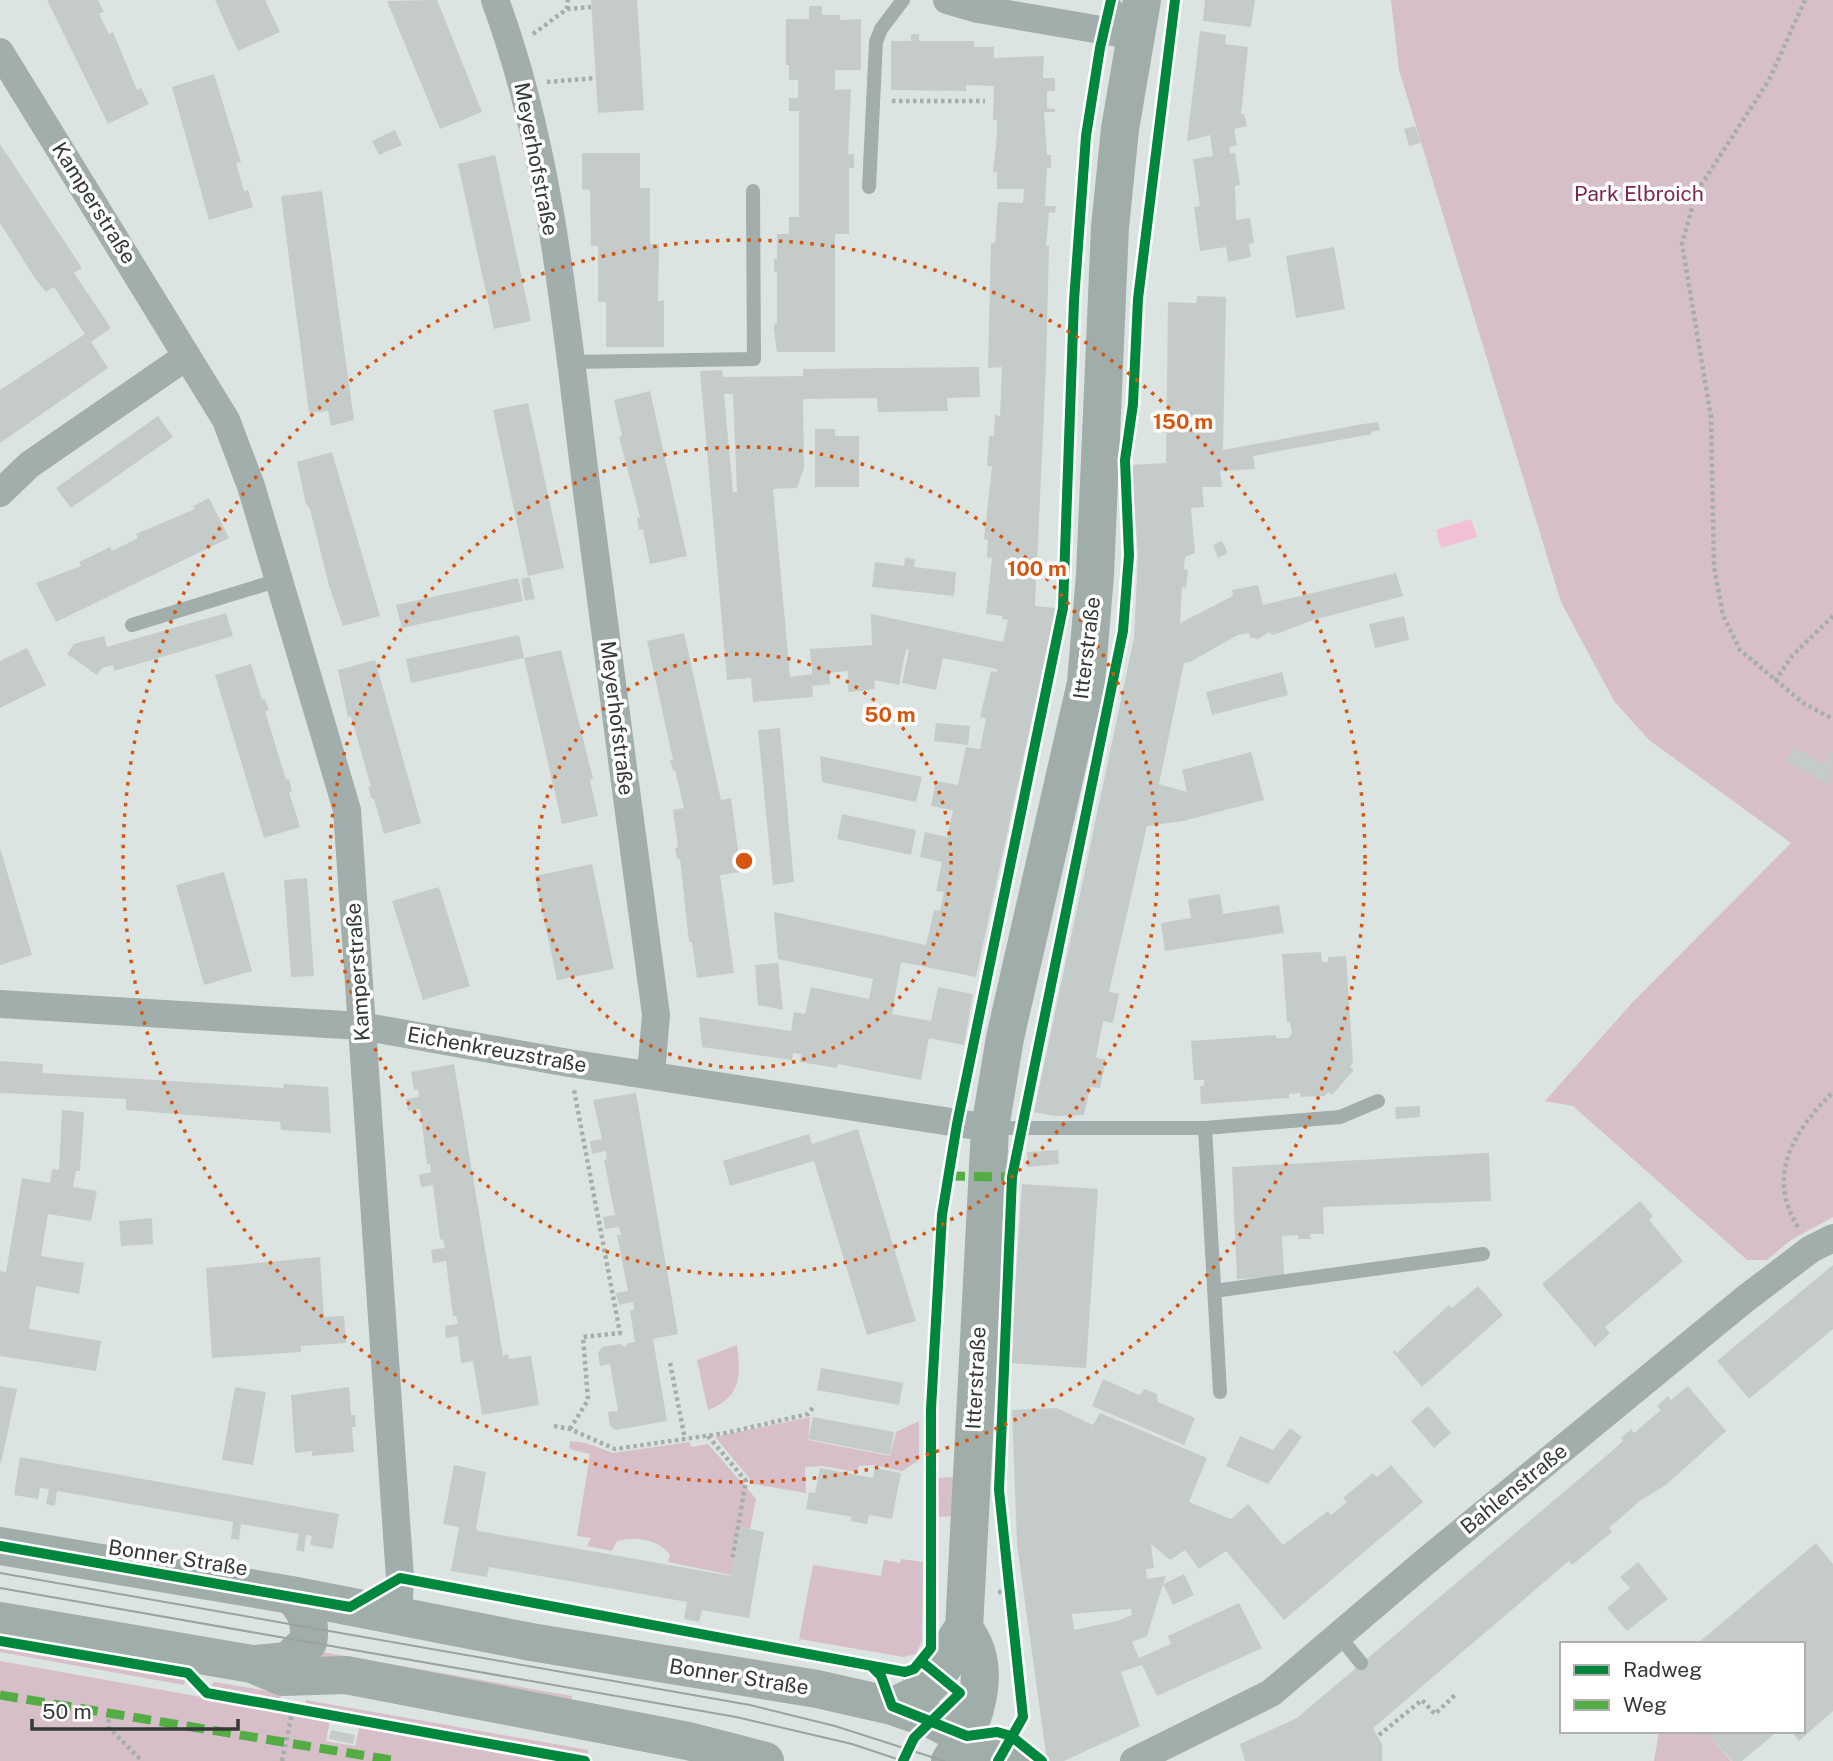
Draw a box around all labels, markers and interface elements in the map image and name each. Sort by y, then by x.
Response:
street label: Meyerhofstraße [509,80,564,238]
street label: Kamperstraße [47,137,142,268]
park label: Park Elbroich [1574,181,1704,206]
text: 150 m [1153,409,1213,434]
text: 100 m [1007,556,1067,581]
street label: Itterstraße [1068,595,1105,701]
street label: Meyerhofstraße [596,639,639,797]
text: 50 m [864,702,916,727]
centre of rings [732,849,756,873]
street label: Kamperstraße [340,902,375,1042]
street label: Eichenkreuzstraße [405,1021,589,1078]
street label: Itterstraße [960,1326,991,1430]
street label: Bahlenstraße [1455,1438,1572,1539]
street label: Bonner Straße [106,1534,250,1581]
legend [1560,1642,1805,1733]
street label: Bonner Straße [667,1653,811,1700]
text: Radweg [1623,1657,1702,1682]
scale bar [32,1688,238,1732]
text: Weg [1623,1692,1667,1717]
text: 50 m [42,1699,92,1724]

